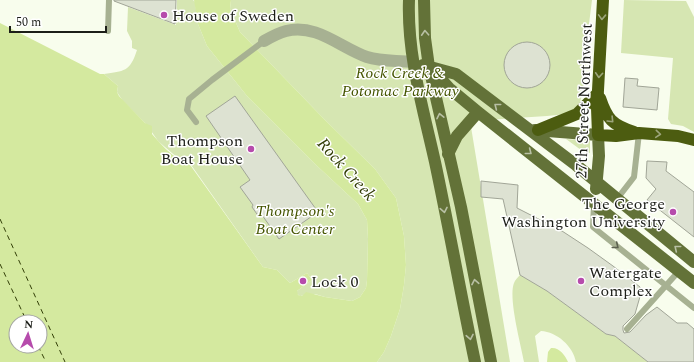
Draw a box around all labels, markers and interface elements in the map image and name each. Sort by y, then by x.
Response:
place label: House of Sweden [172,4,294,28]
scale bar [10,8,106,34]
marker: House of Sweden [159,10,169,20]
text: 50 m [16,13,41,32]
one-way arrow [598,14,607,20]
street label: 27th Street Northwest [569,22,599,179]
one-way arrow [420,30,429,36]
park label: Rock Creek & Potomac Parkway [341,61,459,103]
one-way arrow [595,72,604,79]
one-way arrow [495,104,502,111]
one-way arrow [437,113,445,119]
one-way arrow [607,115,614,123]
place label: Thompson Boat House [161,129,243,171]
one-way arrow [655,130,661,139]
water label: Rock Creek [311,132,382,207]
marker: Thompson Boat House [246,144,256,154]
one-way arrow [524,147,531,154]
place label: The George Washington University [501,192,666,234]
park label: Thompson's Boat Center [256,199,335,241]
one-way arrow [440,207,448,213]
marker: The George Washington University [668,207,678,217]
one-way arrow [611,241,618,248]
one-way arrow [674,246,681,253]
place label: Watergate Complex [589,261,662,303]
place label: Lock 0 [311,270,358,294]
marker: Lock 0 [298,276,308,286]
marker: Watergate Complex [576,276,586,286]
one-way arrow [472,279,480,286]
north arrow [8,314,48,354]
text: N [24,316,34,333]
one-way arrow [465,334,473,340]

